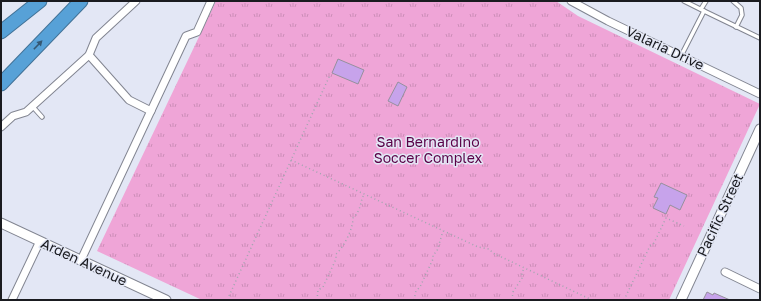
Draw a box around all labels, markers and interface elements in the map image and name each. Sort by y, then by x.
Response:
street label: Valaria Drive [623,22,707,73]
one-way arrow [34,40,43,50]
park label: San Bernardino Soccer Complex [374,133,483,166]
street label: Pacific Street [693,171,746,259]
street label: Arden Avenue [38,234,130,289]

